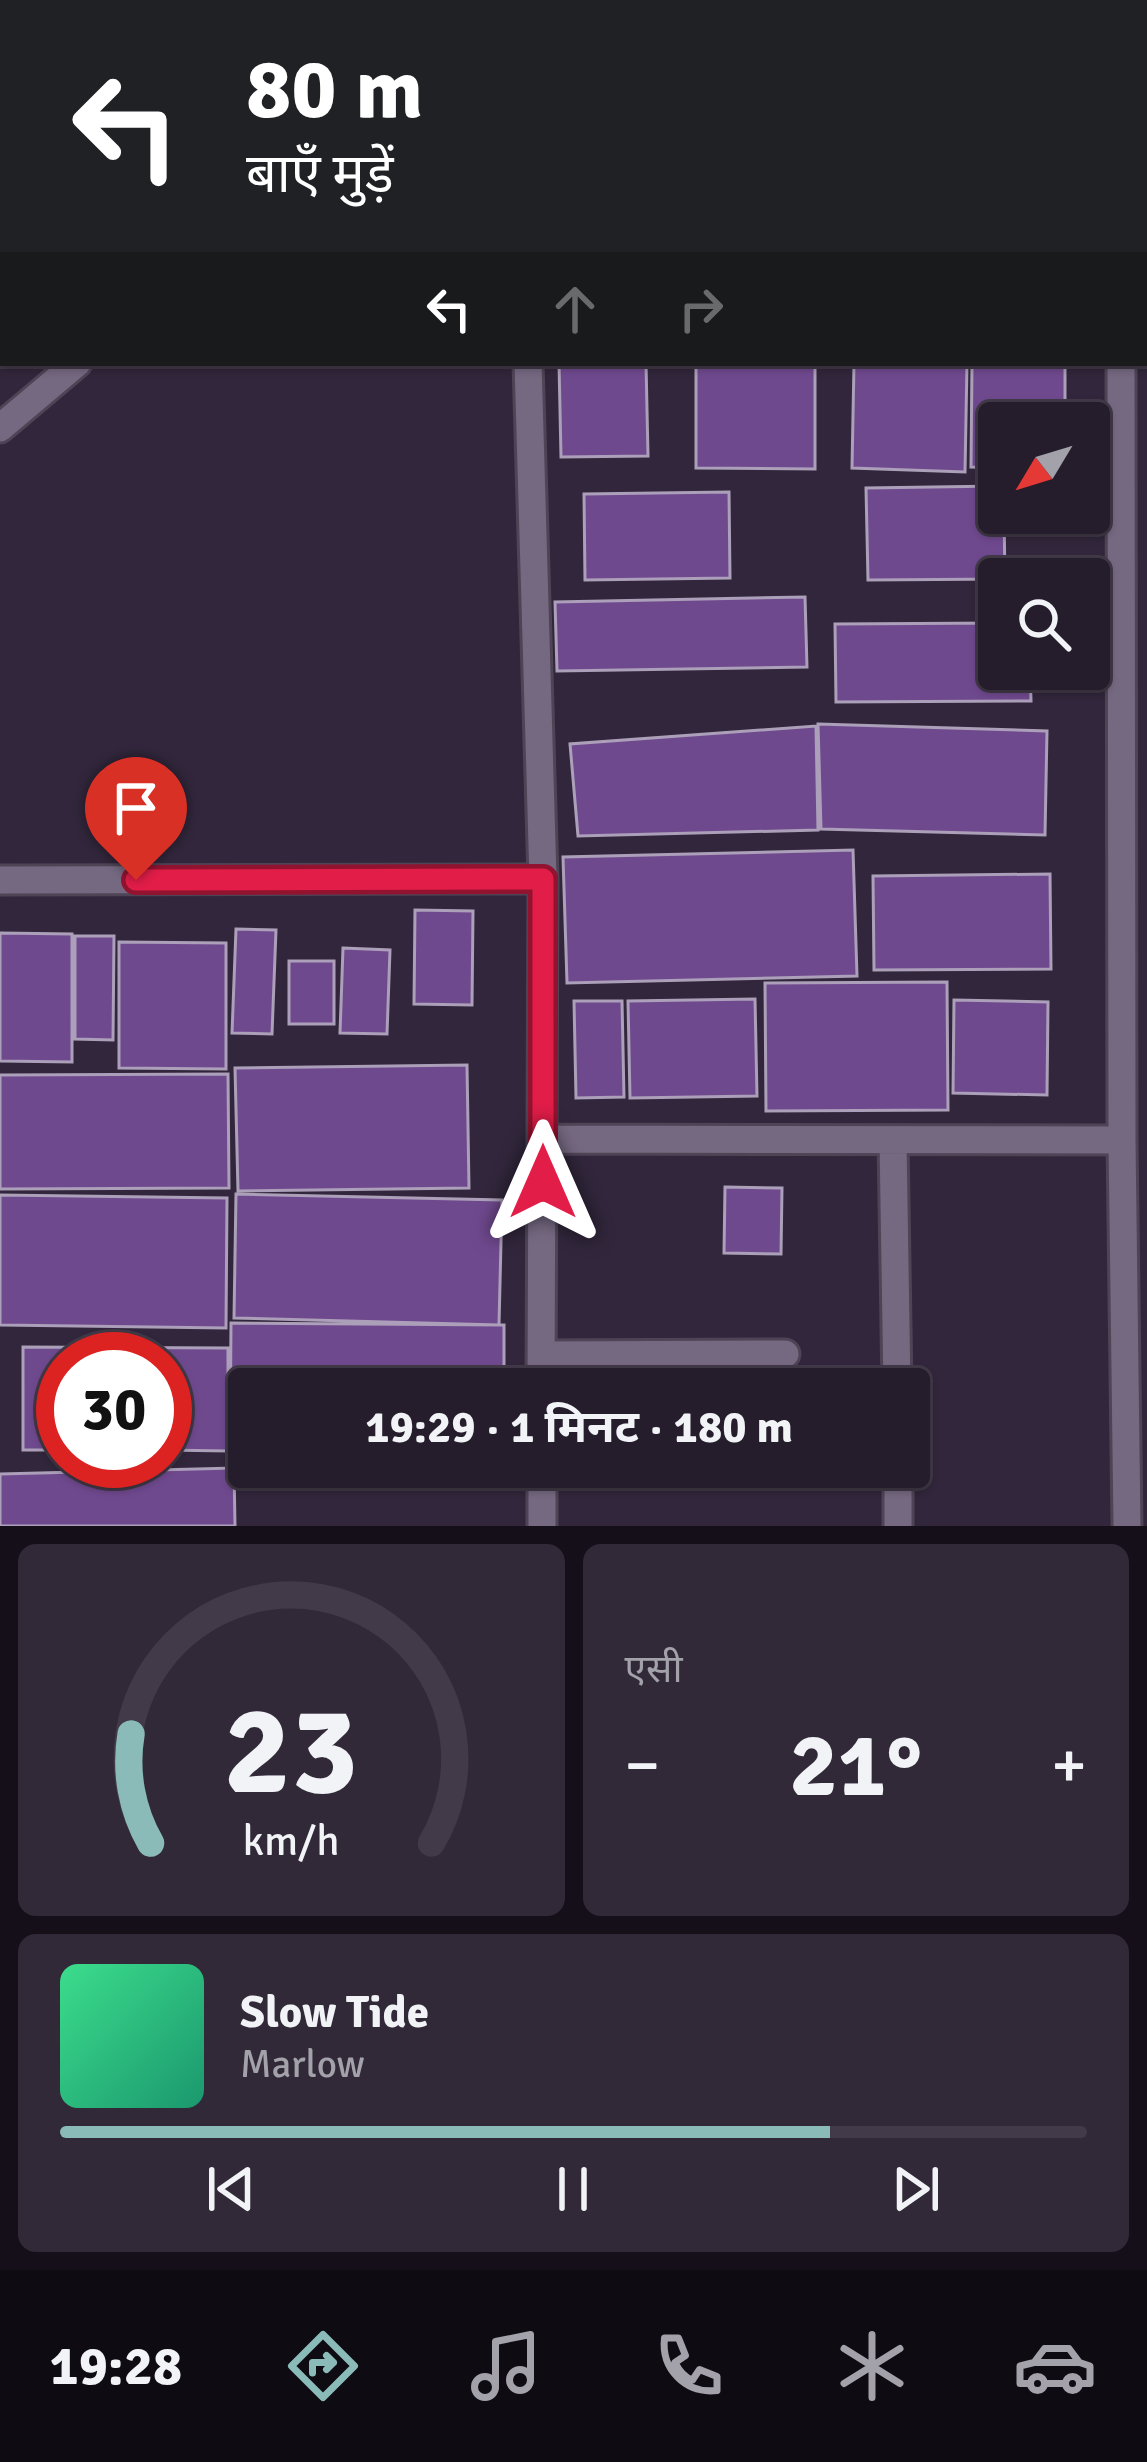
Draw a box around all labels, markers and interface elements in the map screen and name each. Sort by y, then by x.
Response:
text: 80 m [246,38,423,142]
icon: left [48,48,204,204]
text: बाएँ मुड़ें [246,141,394,208]
icon: left [416,276,482,342]
icon: ahead [542,276,608,342]
icon: right [668,276,734,342]
north arrow [978,402,1110,534]
map controls [978,402,1110,690]
button: search [978,558,1110,690]
pin [85,757,187,880]
icon: arrive [103,775,169,841]
position arrow [480,1119,606,1245]
speed limit sign: 30 [36,1332,192,1488]
text: 19:29 · 1 मिनट · 180 m [365,1400,793,1455]
text: एसी [625,1645,683,1693]
text: 23 [224,1675,359,1828]
text: 21° [789,1710,922,1821]
text: − [625,1725,660,1806]
text: + [1051,1725,1087,1806]
text: km/h [243,1815,340,1868]
text: Slow Tide [240,1985,429,2040]
text: Marlow [240,2040,365,2088]
icon: previous [198,2156,264,2222]
icon: pause [540,2156,606,2222]
icon: next [883,2156,949,2222]
icon: directions [281,2324,365,2408]
icon: music [464,2324,548,2408]
icon: phone [647,2324,731,2408]
icon: climate [830,2324,914,2408]
icon: car [1013,2324,1097,2408]
text: 19:28 [50,2333,182,2400]

